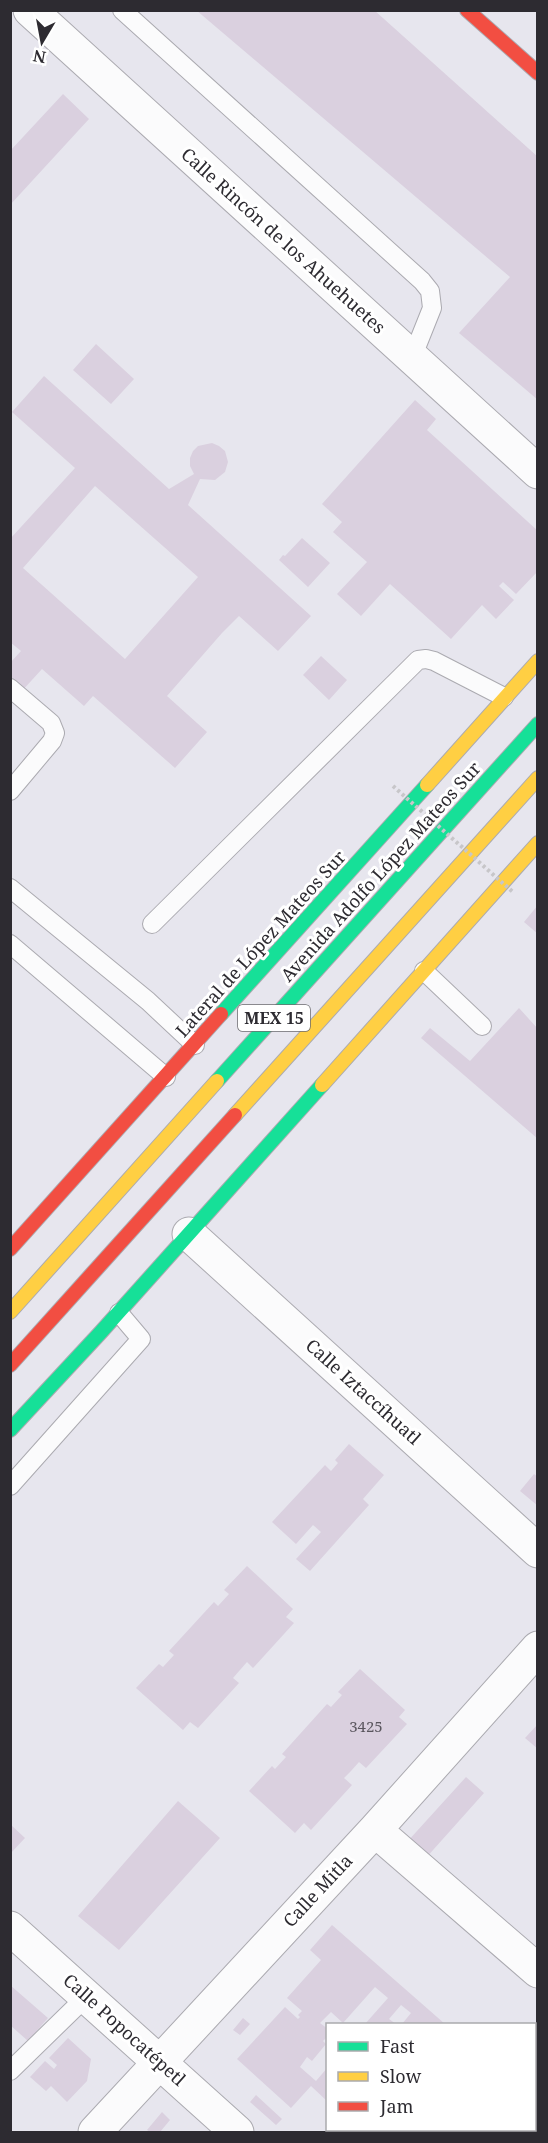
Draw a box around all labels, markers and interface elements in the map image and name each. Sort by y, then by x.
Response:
north arrow [12,12,72,72]
text: N [31,45,48,69]
street label: Calle Rincón de los Ahuehuetes [176,142,391,339]
street label: Avenida Adolfo López Mateos Sur [275,756,486,986]
street label: Lateral de López Mateos Sur [170,845,351,1042]
road number: MEX 15 [238,1005,310,1031]
street label: Calle Iztaccíhuatl [301,1333,427,1450]
house number: 3425 [349,1716,383,1736]
street label: Calle Mitla [277,1849,357,1932]
street label: Calle Popocatépetl [58,1968,191,2091]
legend [326,2023,536,2131]
text: Fast [380,2034,415,2058]
text: Slow [380,2064,422,2088]
text: Jam [379,2094,414,2118]

